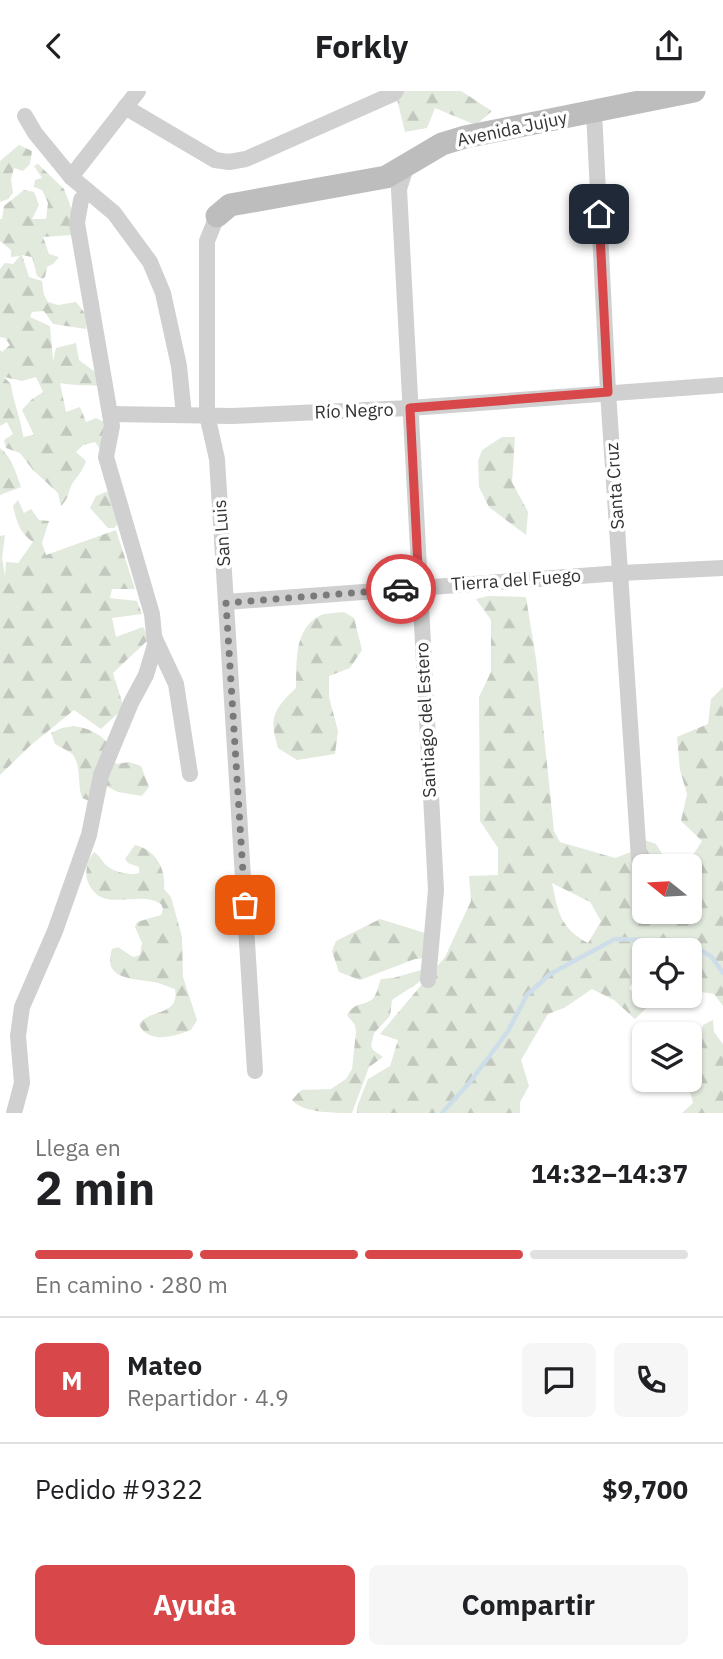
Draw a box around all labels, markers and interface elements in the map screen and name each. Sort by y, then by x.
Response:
text: Forkly [315,25,408,67]
icon: back [35,27,73,65]
icon: share [650,27,688,65]
street label: Avenida Jujuy [455,106,569,151]
pin [569,184,629,244]
icon: home [580,195,618,233]
street label: Río Negro [314,398,394,423]
street label: Santa Cruz [600,442,629,530]
street label: San Luis [208,499,235,567]
courier [366,554,436,624]
street label: Tierra del Fuego [450,563,582,596]
icon: car [382,570,420,608]
street label: Santiago del Estero [410,642,441,798]
north arrow [632,854,702,924]
map controls [632,854,702,1092]
pin [215,875,275,935]
icon: bag [226,886,264,924]
button: locate [632,938,702,1008]
button: layers [632,1022,702,1092]
text: Llega en [35,1132,121,1162]
text: 14:32–14:37 [531,1156,688,1190]
text: 2 min [35,1158,155,1218]
text: En camino · 280 m [35,1269,228,1299]
button: chat [522,1343,596,1417]
button: phone [614,1343,688,1417]
text: Mateo [127,1348,202,1382]
text: M [61,1363,83,1397]
text: Repartidor · 4.9 [127,1382,289,1412]
text: Pedido #9322 [35,1472,203,1506]
text: $9,700 [602,1472,688,1506]
button: Ayuda [35,1565,355,1645]
button: Compartir [369,1565,688,1645]

